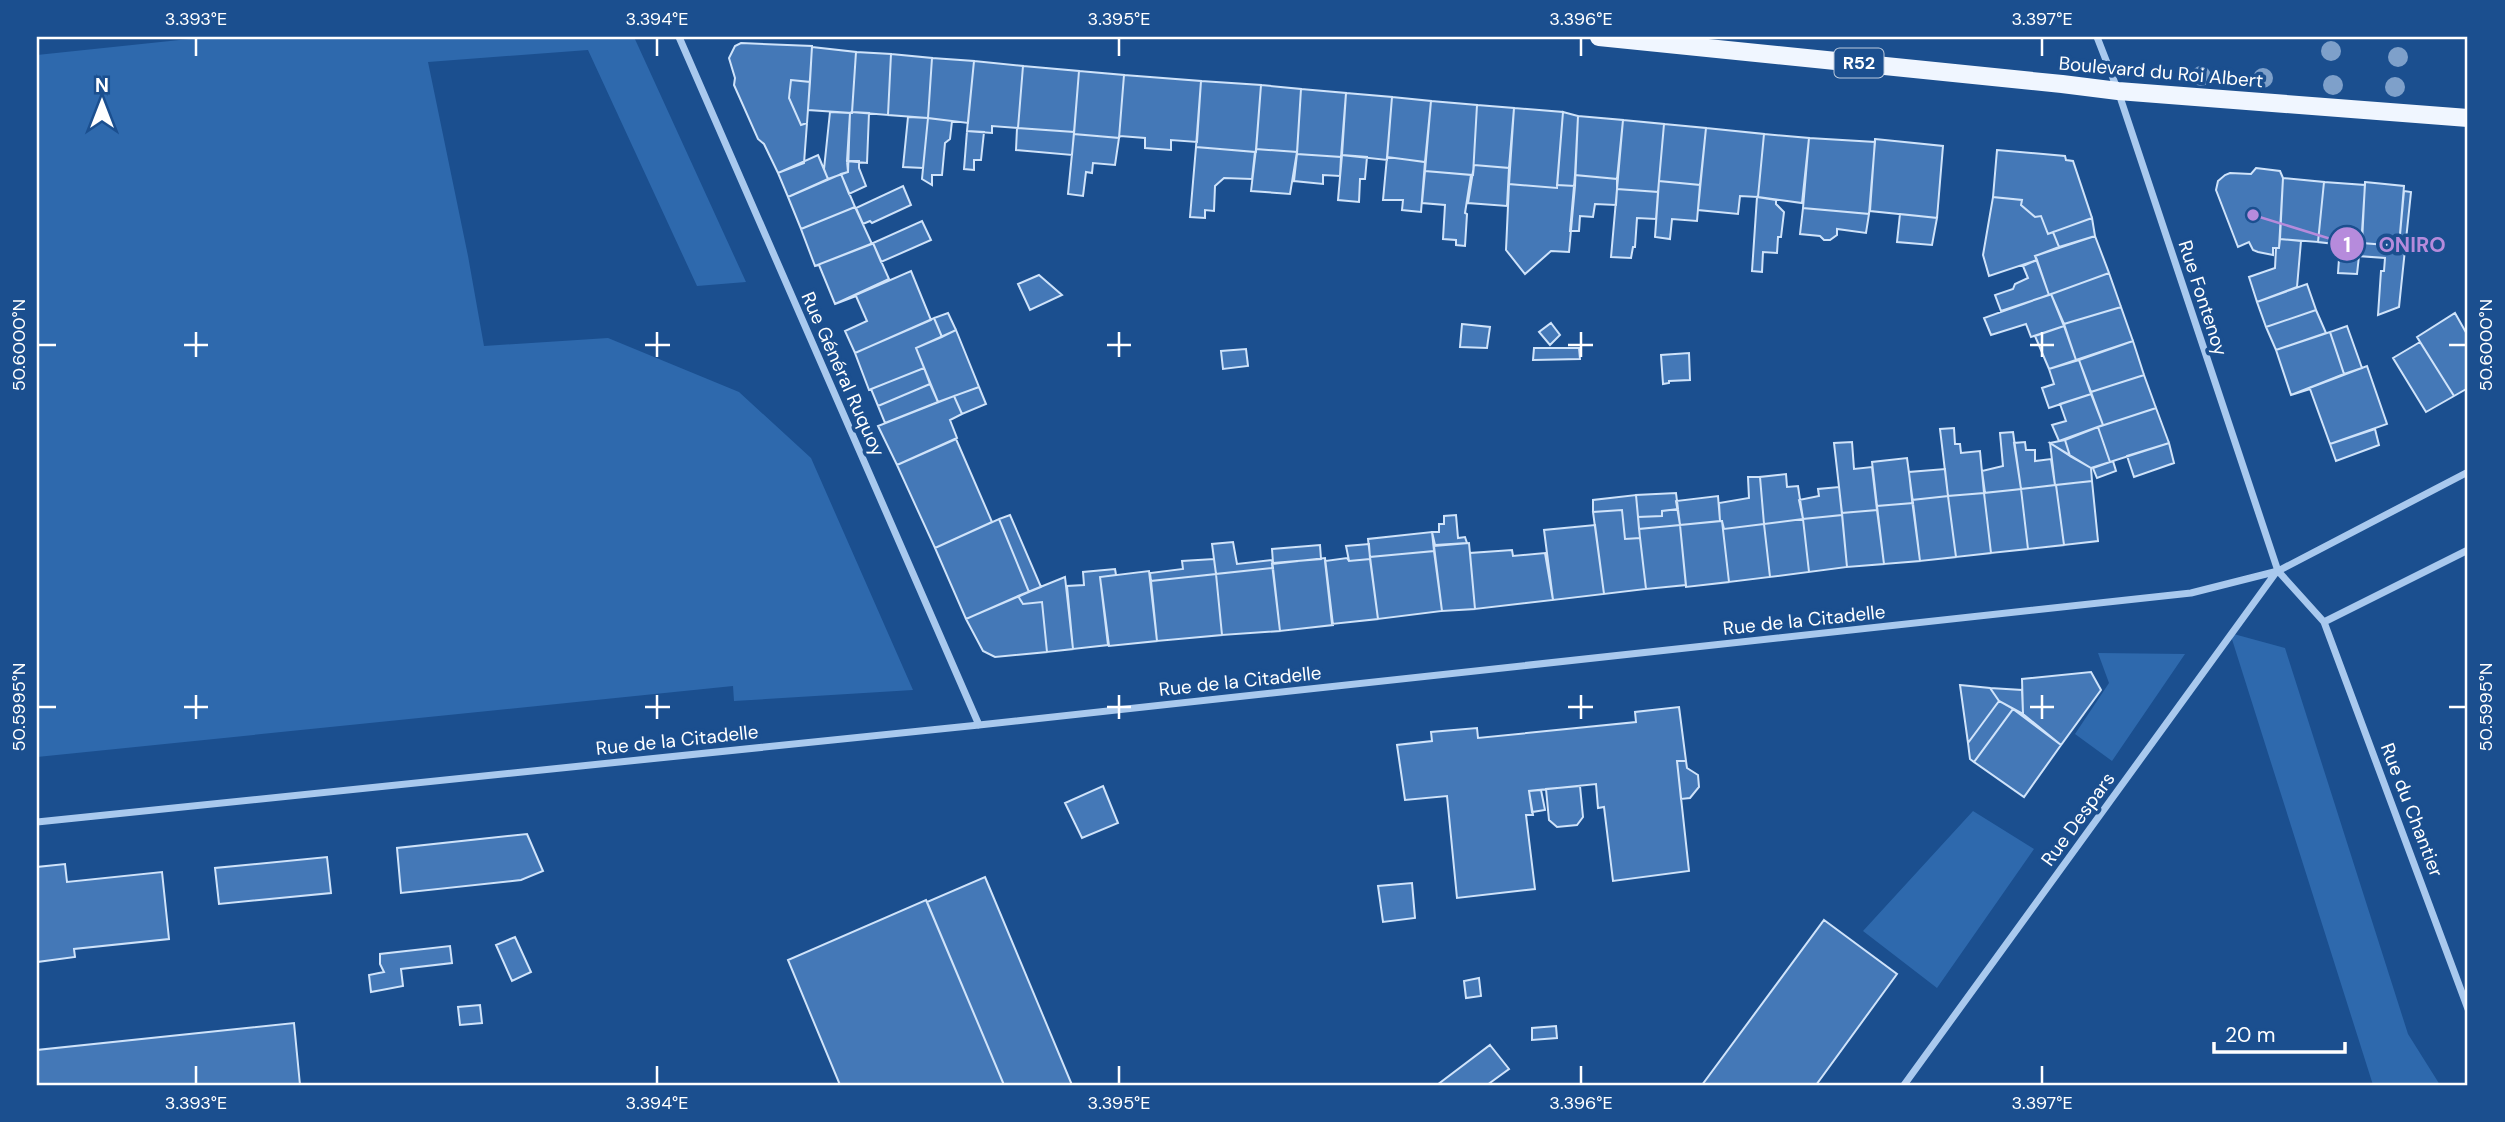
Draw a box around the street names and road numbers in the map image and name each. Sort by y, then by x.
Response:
road number: R52 [1834,48,1884,78]
street label: Boulevard du Roi Albert [2058,51,2264,93]
street label: Rue Fontenoy [2173,237,2234,359]
street label: Rue Général Ruquoy [795,288,891,461]
street label: Rue de la Citadelle [1721,599,1887,641]
street label: Rue de la Citadelle [1157,660,1323,702]
street label: Rue de la Citadelle [594,719,760,761]
street label: Rue du Chantier [2375,739,2449,881]
street label: Rue Despars [2035,767,2121,871]

